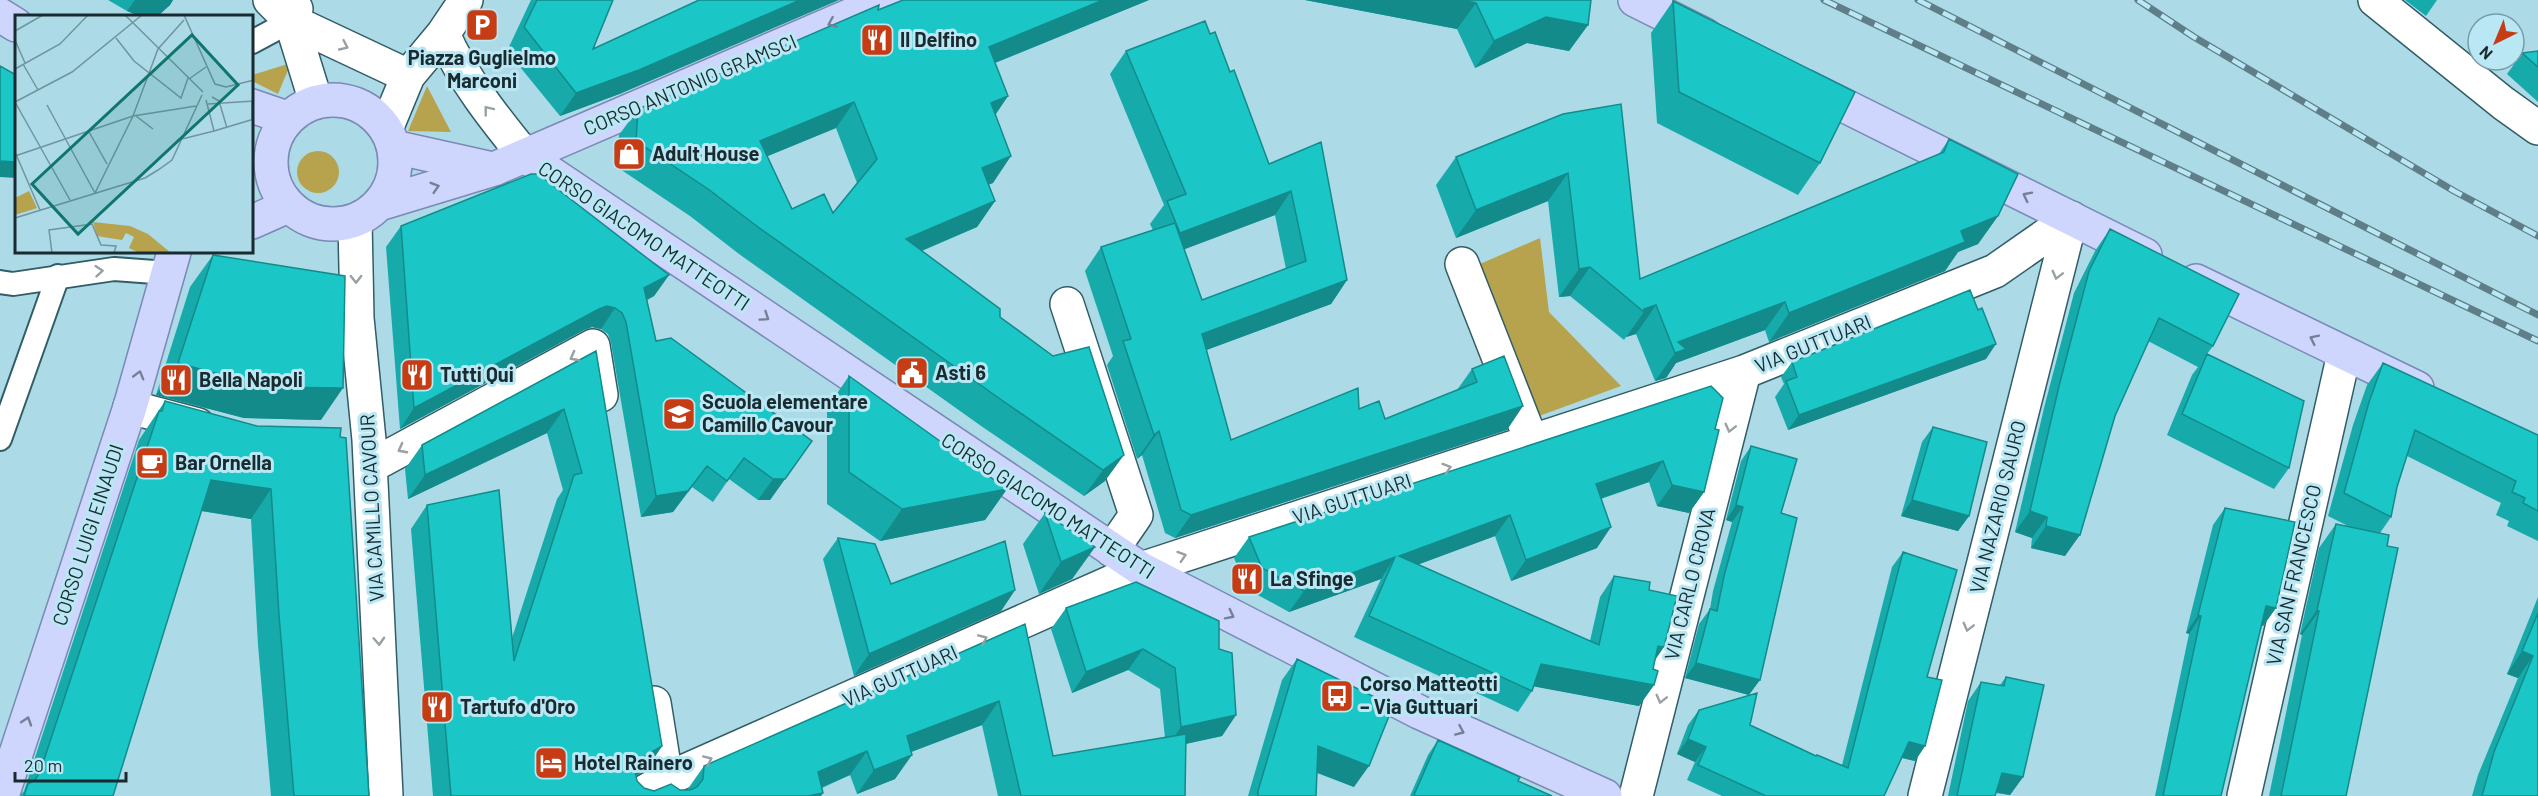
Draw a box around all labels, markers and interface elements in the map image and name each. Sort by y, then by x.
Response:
parking icon: Piazza Guglielmo Marconi [464,7,500,43]
north arrow [2466,12,2526,72]
inset map [15,15,254,254]
one-way arrow [828,16,839,28]
restaurant icon: Il Delfino [859,22,895,58]
place label: Il Delfino [900,27,977,51]
street label: CORSO ANTONIO GRAMSCI [579,28,800,140]
one-way arrow [337,39,348,51]
text: N [2475,43,2496,64]
place label: Piazza Guglielmo Marconi [408,45,556,92]
one-way arrow [485,106,496,117]
shop icon: Adult House [611,136,647,172]
place label: Adult House [652,141,759,165]
street label: CORSO GIACOMO MATTEOTTI [534,155,755,315]
one-way arrow [429,182,440,194]
one-way arrow [2023,192,2033,203]
one-way arrow [95,265,104,278]
one-way arrow [2052,269,2064,280]
one-way arrow [350,275,363,284]
street label: VIA GUTTUARI [1751,309,1874,377]
one-way arrow [759,310,770,321]
one-way arrow [2310,335,2321,347]
one-way arrow [569,350,580,361]
public building icon: Asti 6 [894,355,930,391]
restaurant icon: Tutti Qui [399,357,435,393]
place label: Asti 6 [935,360,986,384]
restaurant icon: Bella Napoli [158,362,194,398]
place label: Tutti Qui [440,362,514,386]
place label: Bella Napoli [199,367,303,391]
one-way arrow [132,370,144,381]
place label: Scuola elementare Camillo Cavour [702,389,868,436]
school or university icon: Scuola elementare Camillo Cavour [661,396,697,432]
street label: VIA CAMILLO CAVOUR [354,413,388,603]
street label: VIA NAZARIO SAURO [1964,418,2030,596]
one-way arrow [1724,423,1737,433]
street label: CORSO GIACOMO MATTEOTTI [937,427,1160,583]
street label: CORSO LUIGI EINAUDI [46,441,128,628]
one-way arrow [398,442,408,453]
cafe icon: Bar Ornella [134,445,170,481]
place label: Bar Ornella [175,450,272,474]
one-way arrow [1441,463,1452,475]
street label: VIA GUTTUARI [1289,468,1414,529]
street label: VIA SAN FRANCESCO [2261,482,2326,668]
street label: VIA CARLO CROVA [1659,505,1720,662]
one-way arrow [1176,550,1187,563]
restaurant icon: La Sfinge [1229,561,1265,597]
place label: La Sfinge [1270,566,1354,590]
one-way arrow [1223,608,1234,619]
one-way arrow [1962,622,1975,632]
one-way arrow [976,635,987,647]
one-way arrow [372,637,385,646]
street label: VIA GUTTUARI [838,639,961,711]
place label: Corso Matteotti – Via Guttuari [1360,671,1498,718]
bus stop icon: Corso Matteotti – Via Guttuari [1319,678,1355,714]
restaurant icon: Tartufo d'Oro [419,689,455,725]
place label: Tartufo d'Oro [460,694,576,718]
one-way arrow [1655,694,1668,704]
one-way arrow [19,716,32,726]
one-way arrow [1454,724,1465,736]
scale bar [15,745,126,783]
hotel icon: Hotel Rainero [533,745,569,781]
place label: Hotel Rainero [574,750,693,774]
text: 20 m [24,754,62,776]
one-way arrow [702,756,713,768]

